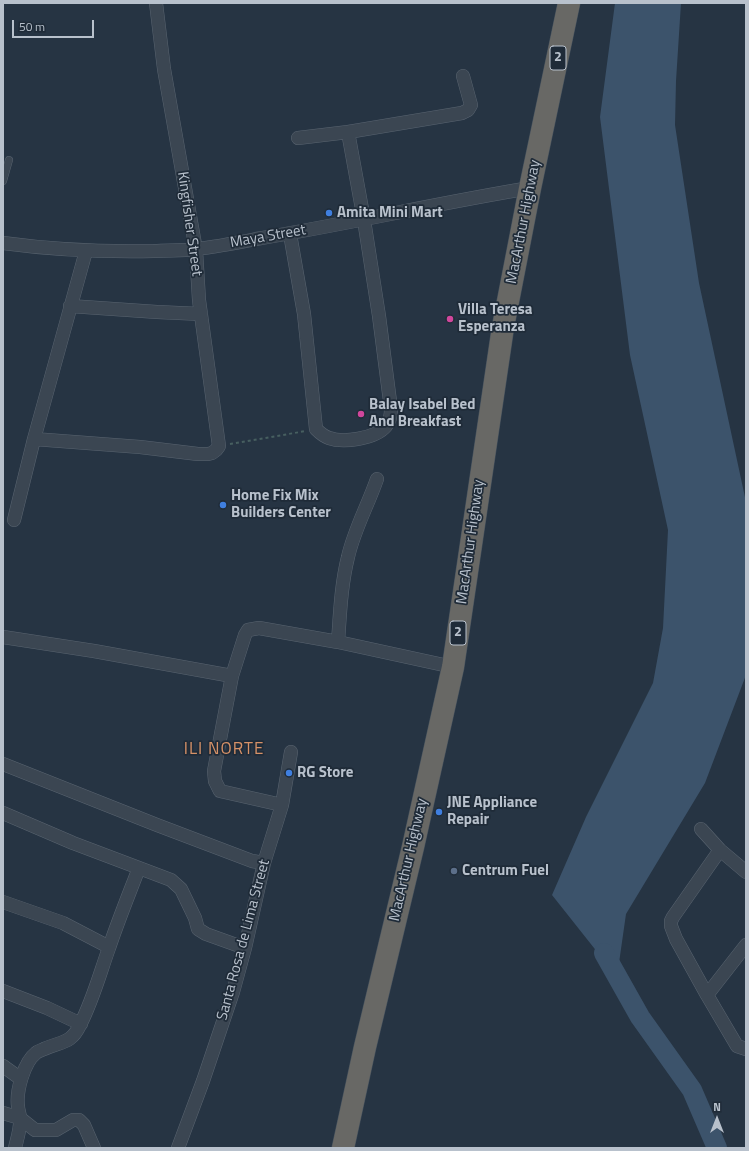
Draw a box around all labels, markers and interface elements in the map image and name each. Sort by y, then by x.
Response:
scale bar [14,12,96,38]
text: 50 m [19,17,45,36]
road number: 2 [550,46,566,70]
street label: MacArthur Highway [503,159,545,285]
street label: Kingfisher Street [173,170,205,278]
place label: Amita Mini Mart [337,204,443,222]
marker: Amita Mini Mart [324,208,334,218]
street label: Maya Street [229,221,307,253]
place label: Villa Teresa Esperanza [458,301,532,336]
marker: Villa Teresa Esperanza [445,314,455,324]
place label: Balay Isabel Bed And Breakfast [369,396,475,431]
marker: Balay Isabel Bed And Breakfast [356,409,366,419]
street label: MacArthur Highway [453,479,489,605]
place label: Home Fix Mix Builders Center [231,487,331,522]
marker: Home Fix Mix Builders Center [218,500,228,510]
road number: 2 [450,621,466,645]
district label: ILI NORTE [184,740,264,760]
place label: RG Store [297,764,354,782]
marker: RG Store [284,768,294,778]
place label: JNE Appliance Repair [447,794,537,829]
street label: MacArthur Highway [386,797,432,923]
marker: JNE Appliance Repair [434,807,444,817]
street label: Santa Rosa de Lima Street [214,858,274,1022]
place label: Centrum Fuel [462,862,549,880]
marker: Centrum Fuel [449,866,459,876]
north arrow [697,1099,737,1139]
text: N [713,1099,721,1115]

